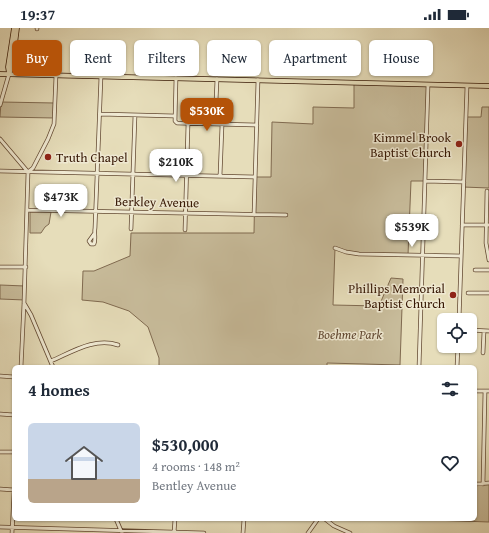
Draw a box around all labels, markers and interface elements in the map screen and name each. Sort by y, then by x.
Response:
text: 19:37 [20,4,55,25]
chip: Buy [12,40,62,76]
chip: Rent [70,40,126,76]
chip: Filters [134,40,199,76]
chip: New [207,40,261,76]
chip: Apartment [269,40,361,76]
chip: House [369,40,433,76]
pin: $530K [179,98,235,132]
text: $530K [189,101,225,120]
place label: Kimmel Brook Baptist Church [370,128,452,162]
marker: Kimmel Brook Baptist Church [454,139,464,149]
place label: Truth Chapel [56,148,128,167]
pin: $210K [148,149,204,183]
marker: Truth Chapel [43,152,53,162]
text: $210K [158,152,194,171]
pin: $473K [33,184,89,218]
text: $473K [43,187,79,206]
street label: Berkley Avenue [115,192,199,212]
pin: $539K [384,214,440,248]
text: $539K [394,217,430,236]
place label: Phillips Memorial Baptist Church [348,279,446,313]
marker: Phillips Memorial Baptist Church [448,290,458,300]
map controls [437,313,477,353]
button: locate [437,313,477,353]
park label: Boehme Park [317,325,382,344]
text: 4 homes [28,377,90,402]
icon: filters [439,378,461,400]
text: $530,000 [152,432,218,457]
icon: home [60,439,108,487]
icon: heart [439,452,461,474]
text: 4 rooms · 148 m² [152,457,240,476]
text: Bentley Avenue [152,476,236,495]

